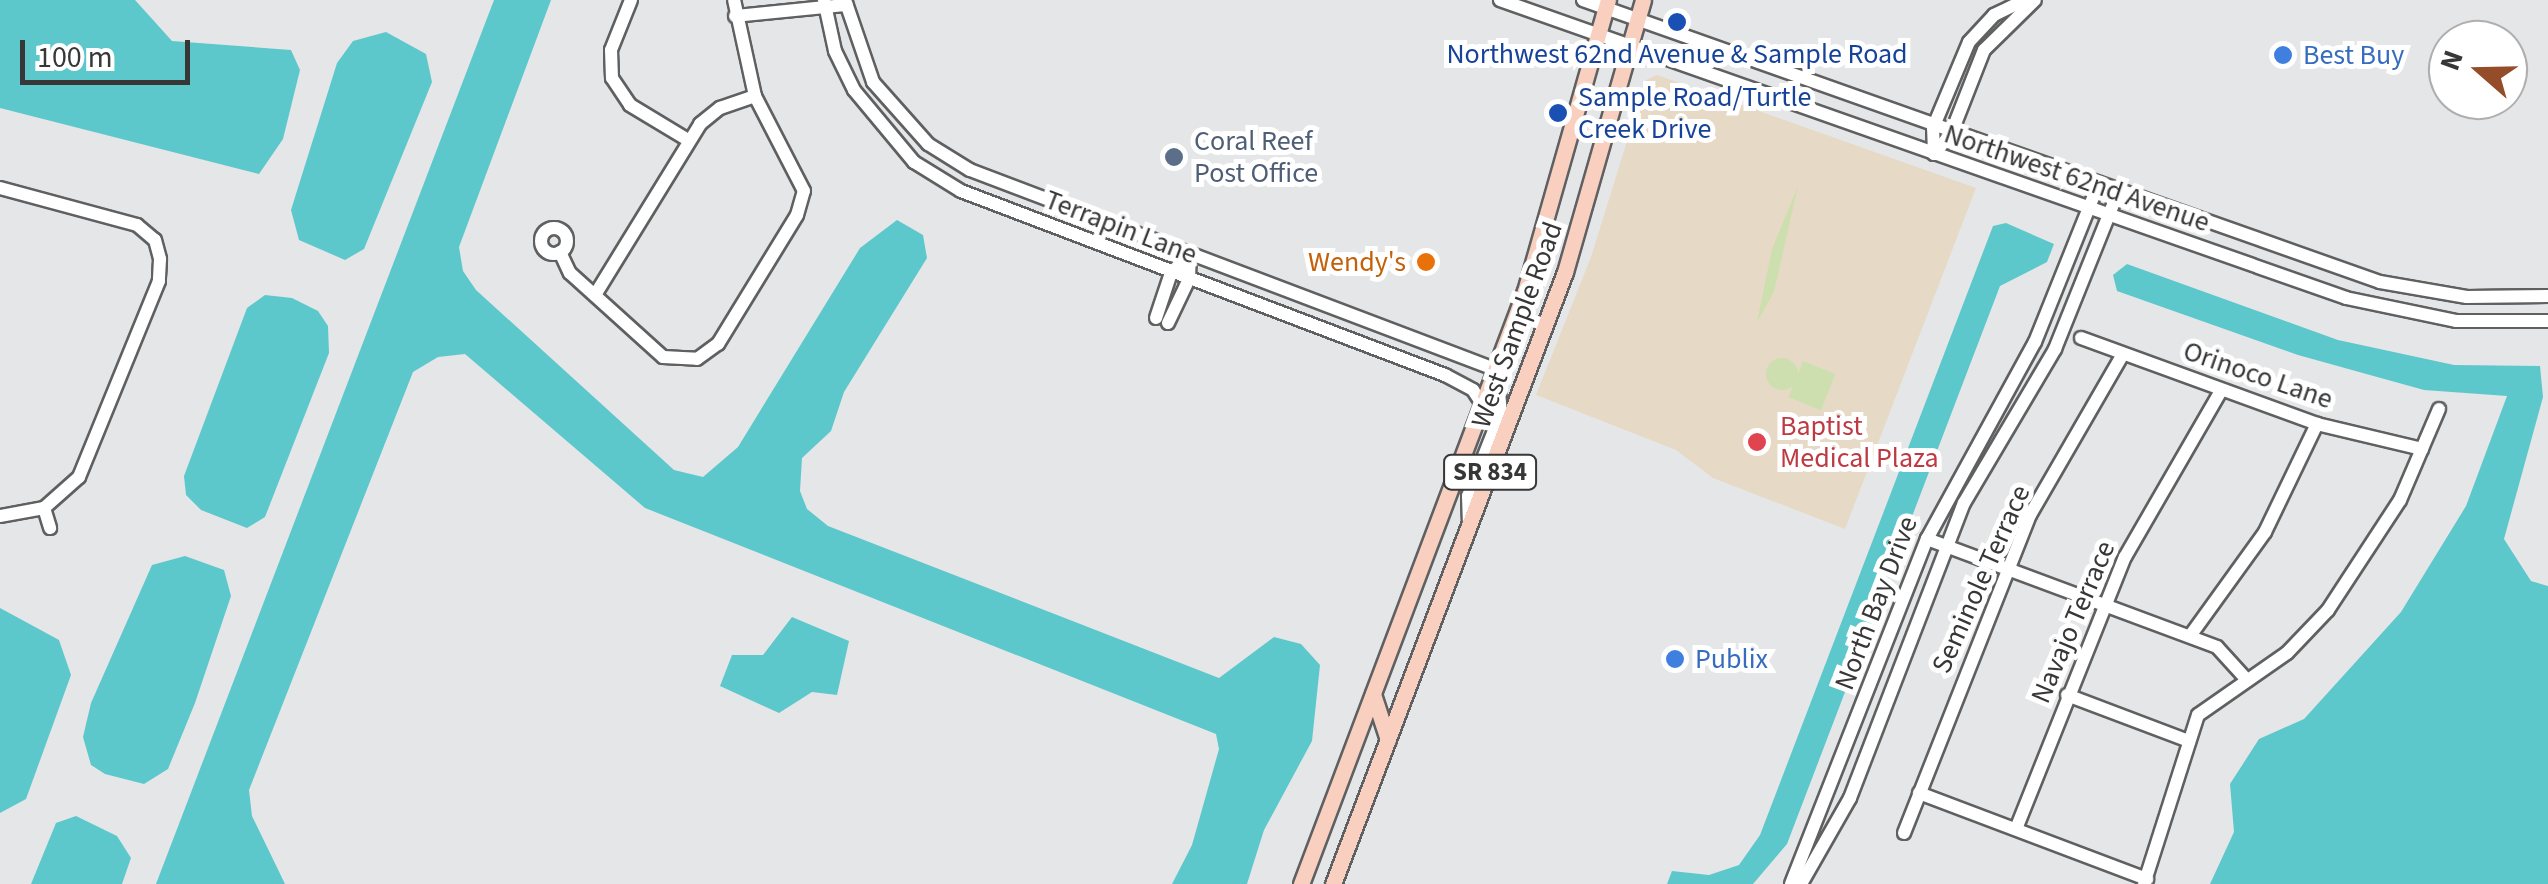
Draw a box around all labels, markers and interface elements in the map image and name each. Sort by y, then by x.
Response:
marker: Northwest 62nd Avenue & Sample Road [1666,11,1688,33]
scale bar [25,20,195,82]
north arrow [2428,20,2528,120]
text: 100 m [37,36,113,79]
place label: Northwest 62nd Avenue & Sample Road [1446,37,1908,71]
place label: Best Buy [2303,38,2404,72]
marker: Best Buy [2272,44,2294,66]
text: N [2430,45,2474,76]
place label: Sample Road/Turtle Creek Drive [1578,80,1811,146]
marker: Sample Road/Turtle Creek Drive [1547,102,1569,124]
street label: Northwest 62nd Avenue [1940,117,2214,239]
place label: Coral Reef Post Office [1194,124,1318,190]
marker: Coral Reef Post Office [1163,146,1185,168]
street label: Terrapin Lane [1040,183,1202,271]
street label: West Sample Road [1464,217,1570,433]
place label: Wendy's [1308,245,1406,279]
marker: Wendy's [1415,251,1437,273]
street label: Orinoco Lane [2179,334,2337,416]
place label: Baptist Medical Plaza [1780,409,1938,475]
marker: Baptist Medical Plaza [1744,429,1770,455]
road number: SR 834 [1442,452,1538,492]
street label: Seminole Terrace [1925,480,2037,678]
street label: North Bay Drive [1827,511,1925,695]
street label: Navajo Terrace [2024,536,2122,708]
place label: Publix [1695,642,1768,676]
marker: Publix [1664,648,1686,670]

